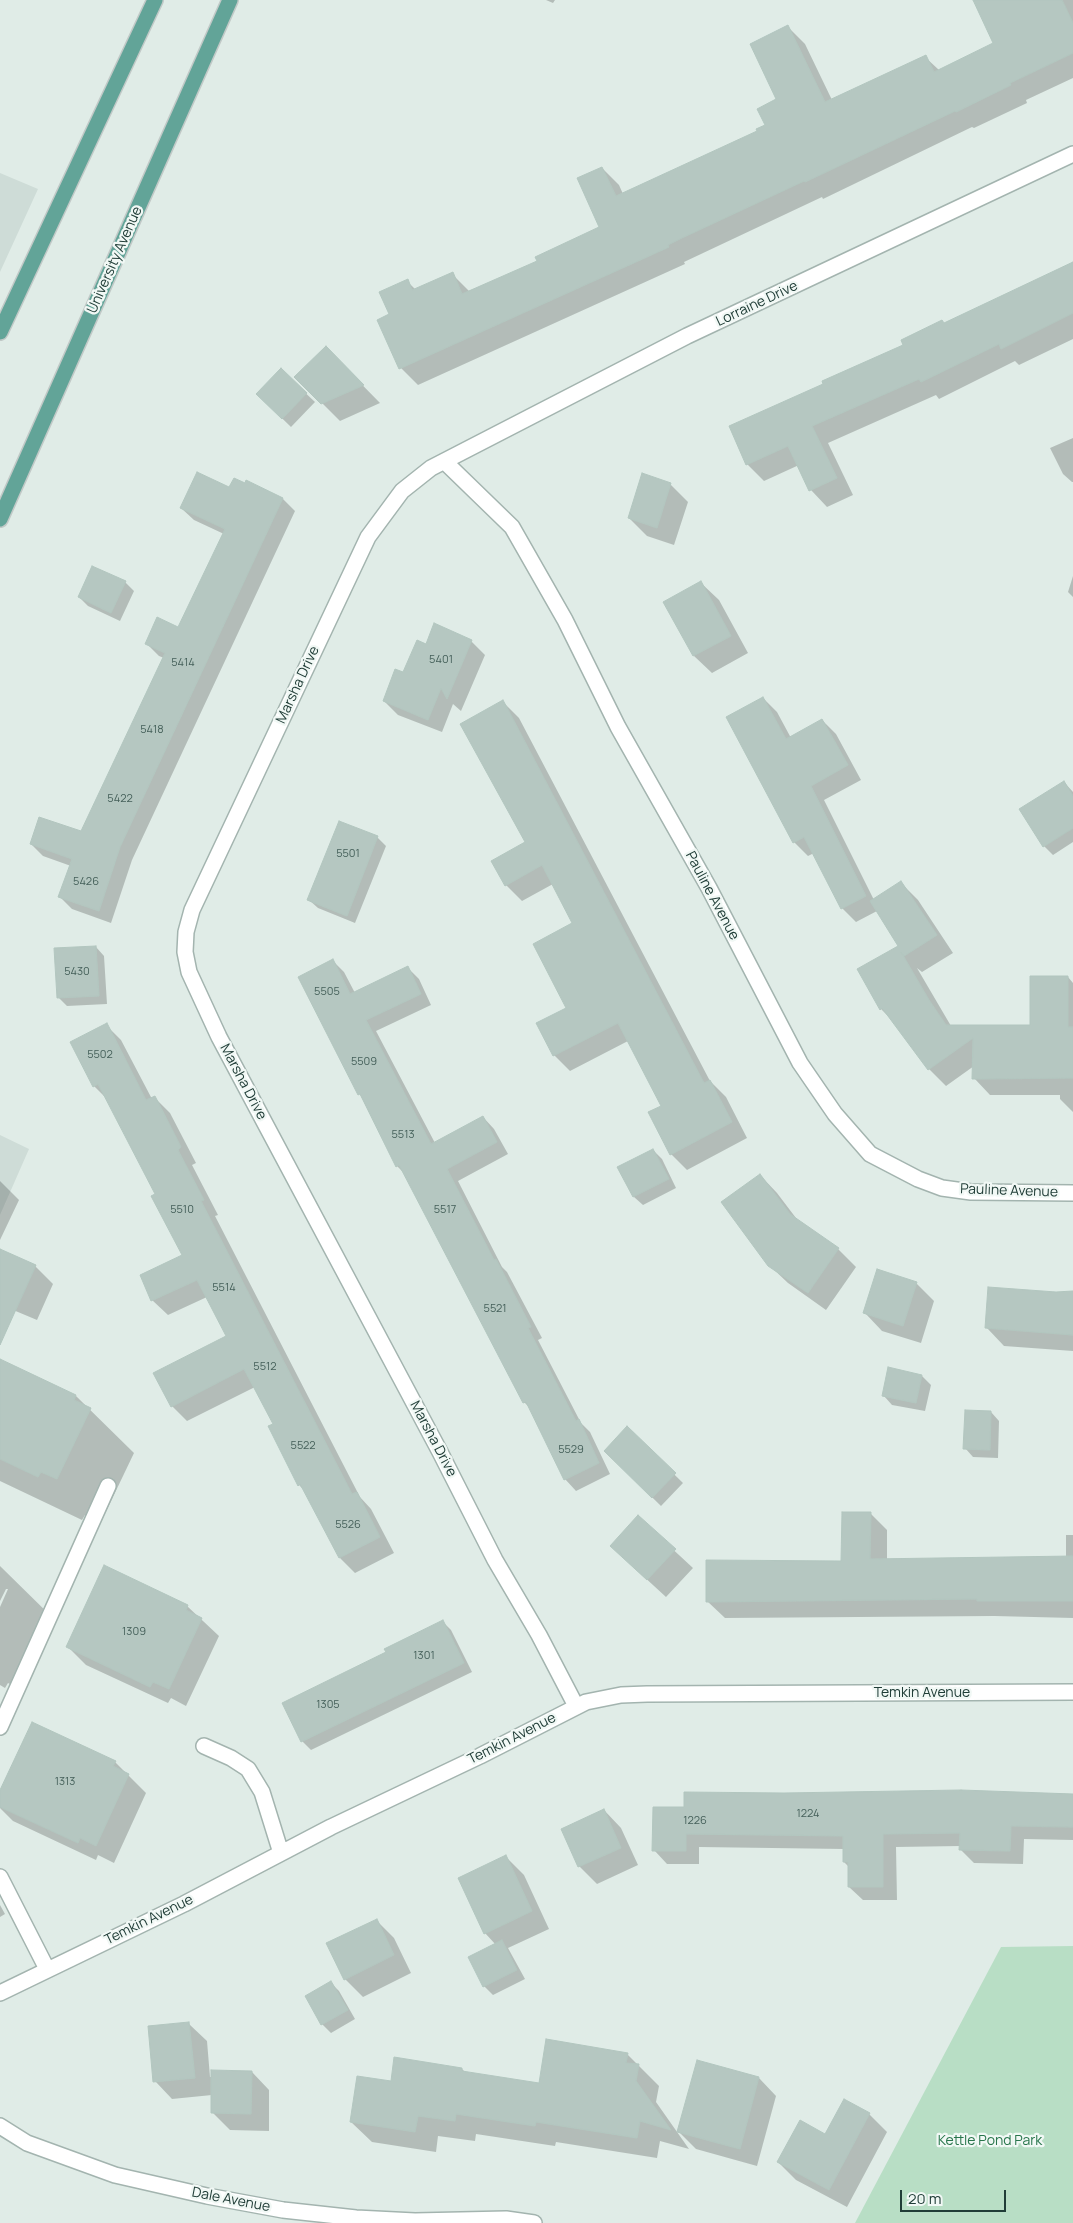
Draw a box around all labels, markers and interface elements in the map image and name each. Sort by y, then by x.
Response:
street label: University Avenue [84,204,146,316]
street label: Lorraine Drive [713,278,801,330]
street label: Marsha Drive [273,644,323,726]
house number: 5401 [429,653,453,667]
house number: 5414 [171,656,195,670]
house number: 5418 [140,723,164,737]
house number: 5422 [107,792,133,806]
house number: 5501 [336,847,360,861]
street label: Pauline Avenue [682,849,742,943]
house number: 5426 [73,875,99,889]
house number: 5430 [64,965,90,979]
house number: 5505 [314,985,340,999]
street label: Marsha Drive [216,1041,270,1123]
house number: 5502 [87,1048,113,1062]
house number: 5509 [351,1055,377,1069]
house number: 5513 [391,1128,415,1142]
street label: Pauline Avenue [960,1181,1058,1201]
house number: 5510 [170,1203,194,1217]
house number: 5517 [434,1203,456,1217]
house number: 5514 [212,1281,236,1295]
house number: 5521 [484,1302,506,1316]
house number: 5512 [253,1360,277,1374]
street label: Marsha Drive [406,1398,460,1480]
house number: 5522 [291,1439,315,1453]
house number: 5529 [558,1443,584,1457]
house number: 5526 [335,1518,361,1532]
house number: 1309 [122,1625,146,1639]
house number: 1301 [413,1649,435,1663]
street label: Temkin Avenue [874,1685,970,1701]
house number: 1305 [316,1698,340,1712]
street label: Temkin Avenue [465,1710,559,1768]
house number: 1313 [55,1775,75,1789]
house number: 1224 [796,1807,820,1821]
house number: 1226 [683,1814,707,1828]
street label: Temkin Avenue [102,1891,196,1949]
park label: Kettle Pond Park [938,2133,1042,2149]
scale bar [903,2180,1009,2212]
street label: Dale Avenue [190,2184,272,2216]
text: 20 m [908,2188,941,2209]

